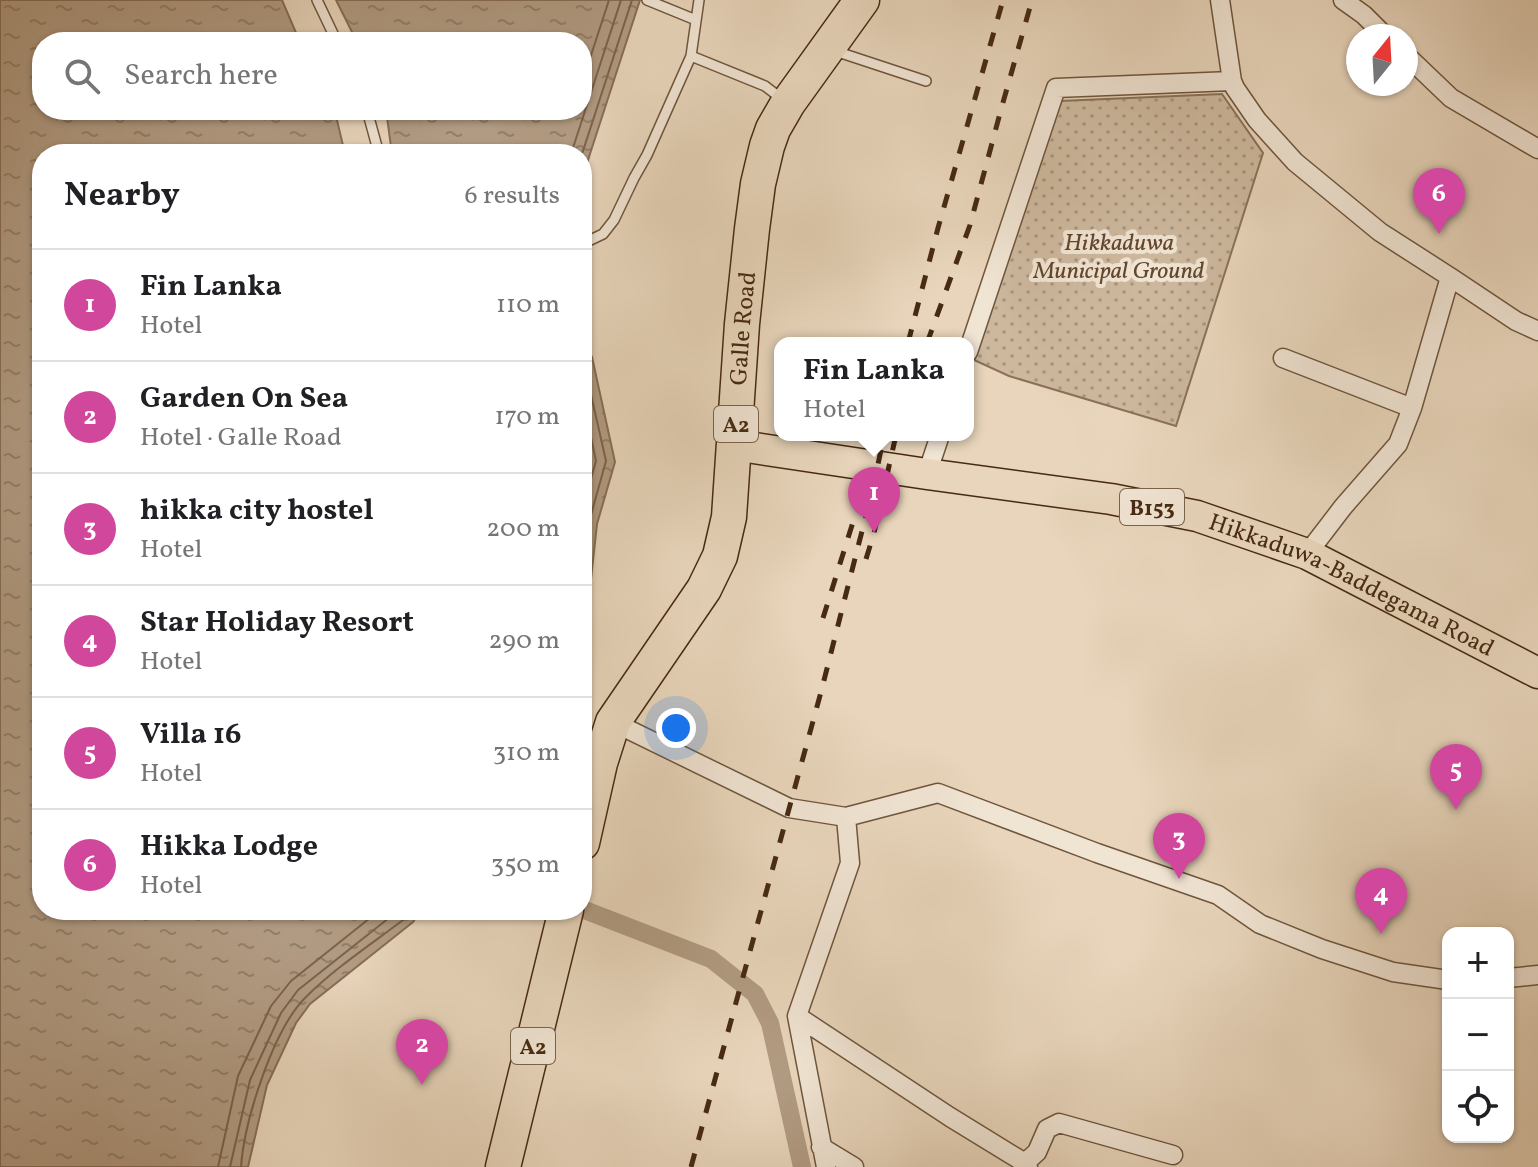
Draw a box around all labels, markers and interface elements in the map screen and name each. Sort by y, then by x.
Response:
north arrow [1346,24,1418,96]
search box [32,32,592,120]
icon: search [60,54,104,98]
text: Search here [124,55,278,97]
pin: 6 [1413,168,1465,234]
text: Nearby [64,173,180,220]
text: 6 results [465,178,560,214]
park label: Hikkaduwa Municipal Ground [1033,227,1205,289]
text: Fin Lanka [140,266,282,308]
street label: Galle Road [723,270,766,387]
text: 1 [85,287,95,323]
text: 110 m [496,287,560,323]
text: Hotel [140,308,202,344]
popup [774,337,974,441]
text: Fin Lanka [803,350,945,392]
text: Garden On Sea [140,378,348,420]
text: Hotel [803,392,865,428]
text: 2 [83,399,97,435]
text: 170 m [495,399,560,435]
road number: A2 [714,406,758,442]
text: Hotel · Galle Road [140,420,342,456]
pin: 1 [848,467,900,533]
road number: B153 [1120,489,1184,525]
text: hikka city hostel [140,490,374,532]
street label: Hikkaduwa-Baddegama Road [1204,506,1500,667]
text: 3 [83,511,97,547]
text: 200 m [486,511,560,547]
text: Hotel [140,532,202,568]
text: Star Holiday Resort [140,602,414,644]
text: 4 [82,623,98,659]
text: 290 m [488,623,560,659]
text: Hotel [140,644,202,680]
your location [656,708,696,748]
text: Villa 16 [140,714,241,756]
text: 5 [84,735,96,771]
text: 310 m [493,735,560,771]
pin: 5 [1430,744,1482,810]
text: Hotel [140,756,202,792]
pin: 3 [1153,813,1205,879]
text: Hikka Lodge [140,826,318,868]
text: 6 [83,847,97,883]
text: 350 m [491,847,560,883]
text: Hotel [140,868,202,904]
pin: 4 [1355,868,1407,934]
map controls [1442,927,1514,1143]
button: + [1442,927,1514,999]
button: − [1442,999,1514,1071]
pin: 2 [396,1019,448,1085]
road number: A2 [511,1028,555,1064]
button: locate [1442,1071,1514,1143]

